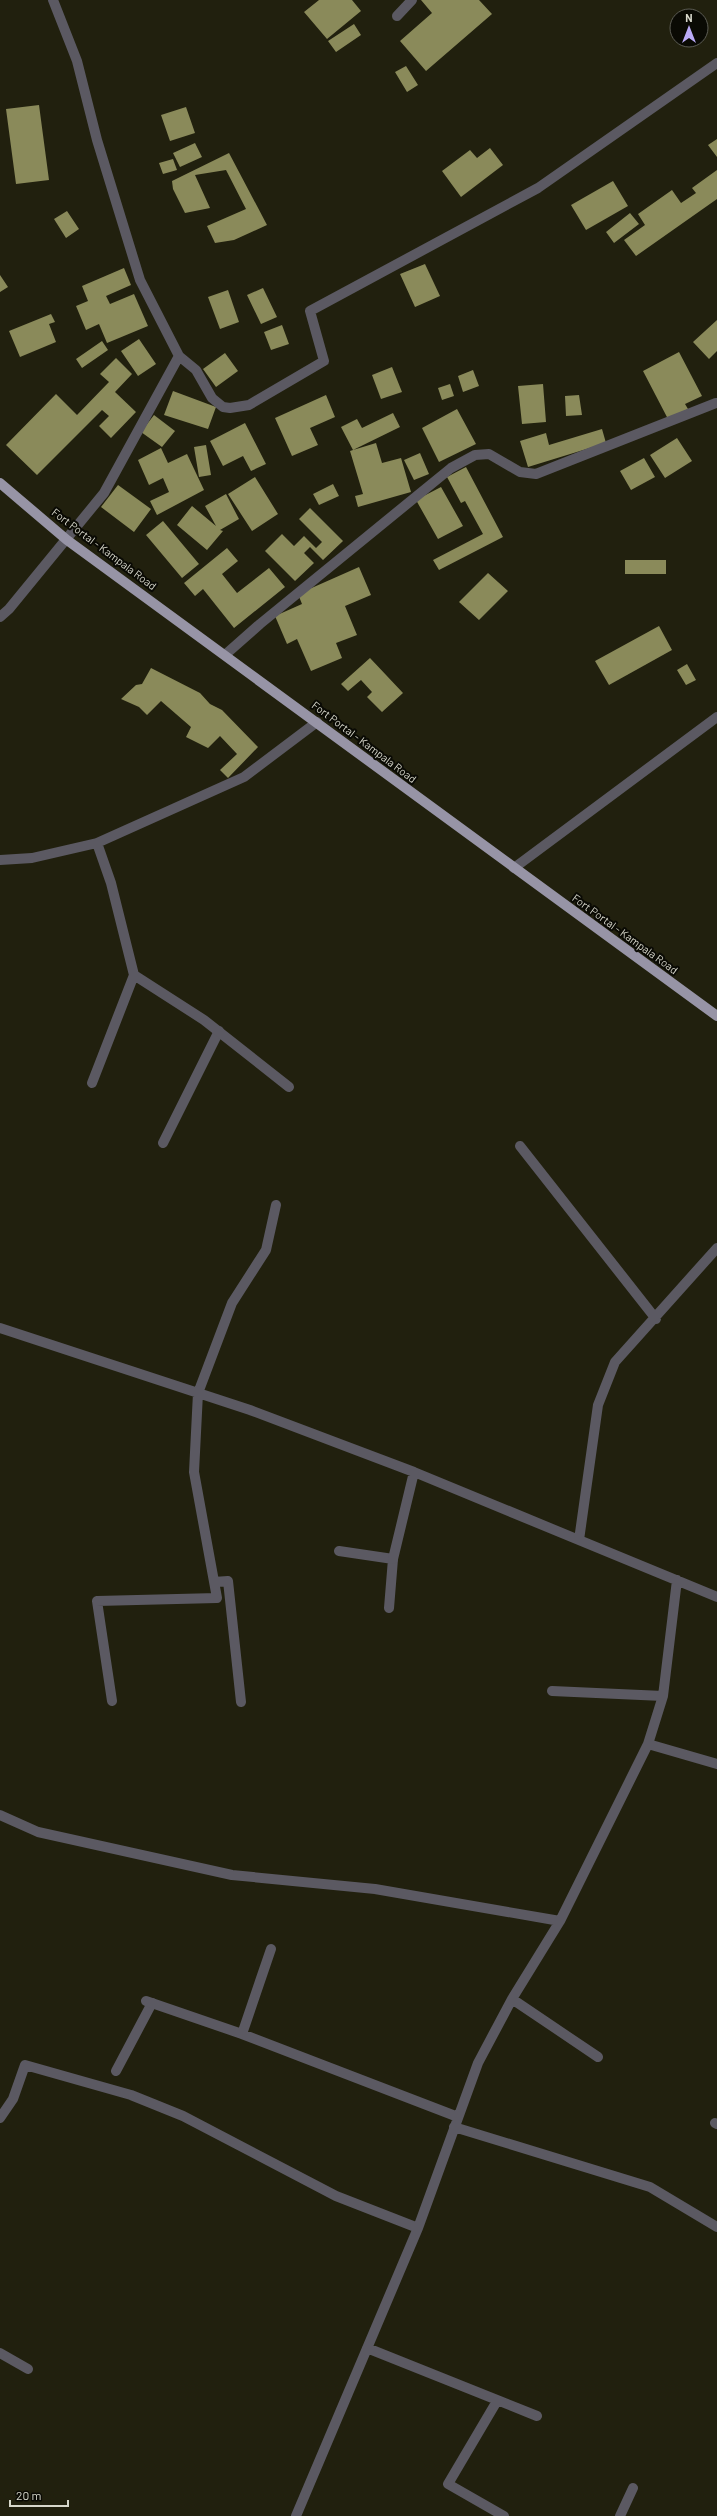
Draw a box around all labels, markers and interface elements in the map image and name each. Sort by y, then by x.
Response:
north arrow [669,8,709,48]
text: N [685,11,693,24]
street label: Fort Portal - Kampala Road [50,505,159,592]
street label: Fort Portal - Kampala Road [310,698,419,785]
street label: Fort Portal - Kampala Road [570,891,681,976]
scale bar [10,2482,68,2508]
text: 20 m [16,2488,42,2502]

